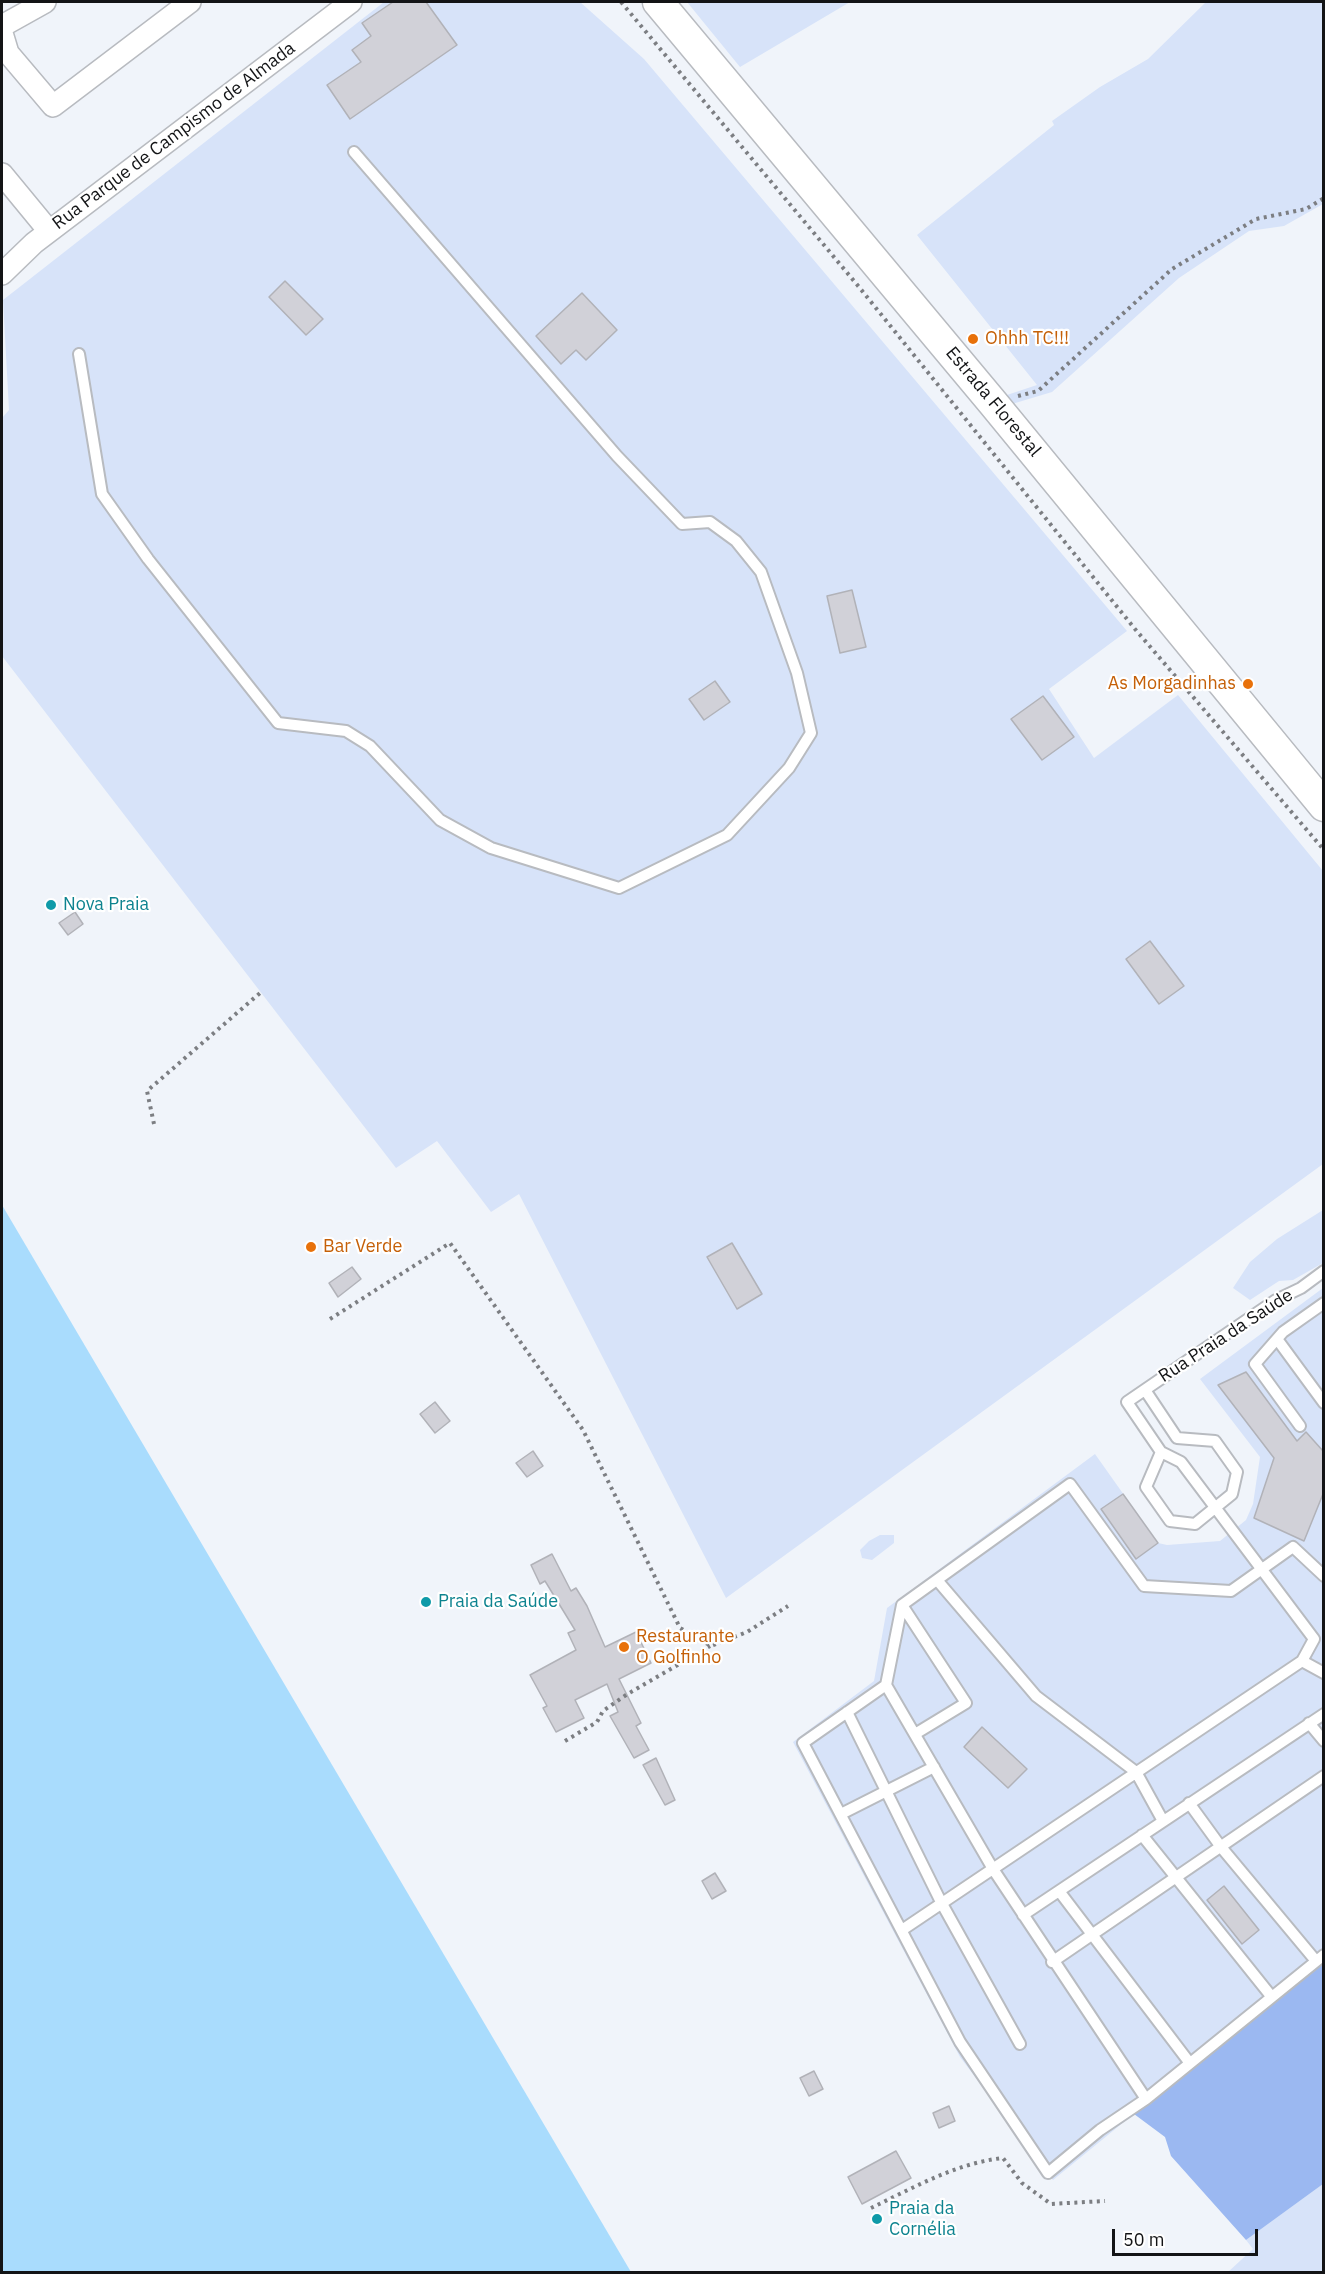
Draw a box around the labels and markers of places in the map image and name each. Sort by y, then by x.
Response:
place label: Ohhh TC!!! [985,328,1069,350]
marker: Ohhh TC!!! [966,332,980,346]
place label: As Morgadinhas [1108,673,1236,695]
marker: As Morgadinhas [1241,677,1255,691]
place label: Nova Praia [63,894,149,916]
marker: Nova Praia [44,898,58,912]
place label: Bar Verde [323,1236,402,1258]
marker: Bar Verde [304,1240,318,1254]
place label: Praia da Saúde [438,1591,558,1613]
marker: Praia da Saúde [419,1595,433,1609]
place label: Restaurante O Golfinho [636,1626,734,1668]
marker: Restaurante O Golfinho [617,1640,631,1654]
place label: Praia da Cornélia [889,2198,956,2240]
marker: Praia da Cornélia [870,2212,884,2226]

